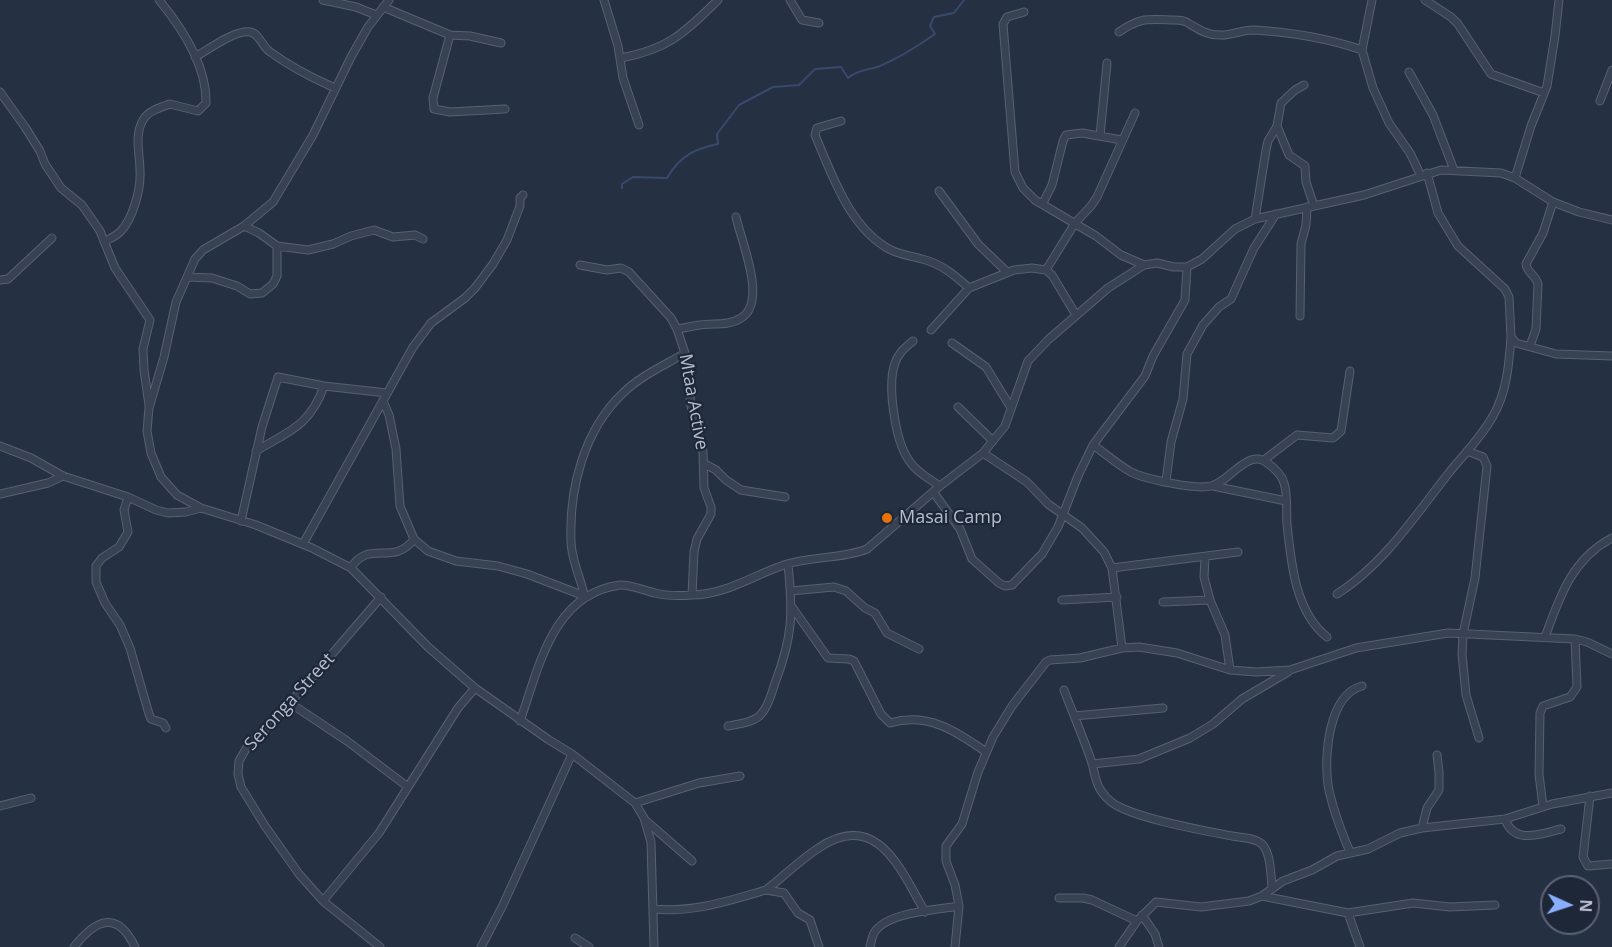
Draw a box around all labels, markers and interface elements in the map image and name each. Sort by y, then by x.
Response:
street label: Mtaa Active [674,352,712,452]
place label: Masai Camp [899,507,1002,529]
marker: Masai Camp [880,511,894,525]
street label: Seronga Street [241,649,339,755]
north arrow [1540,875,1600,935]
text: N [1575,899,1597,913]

